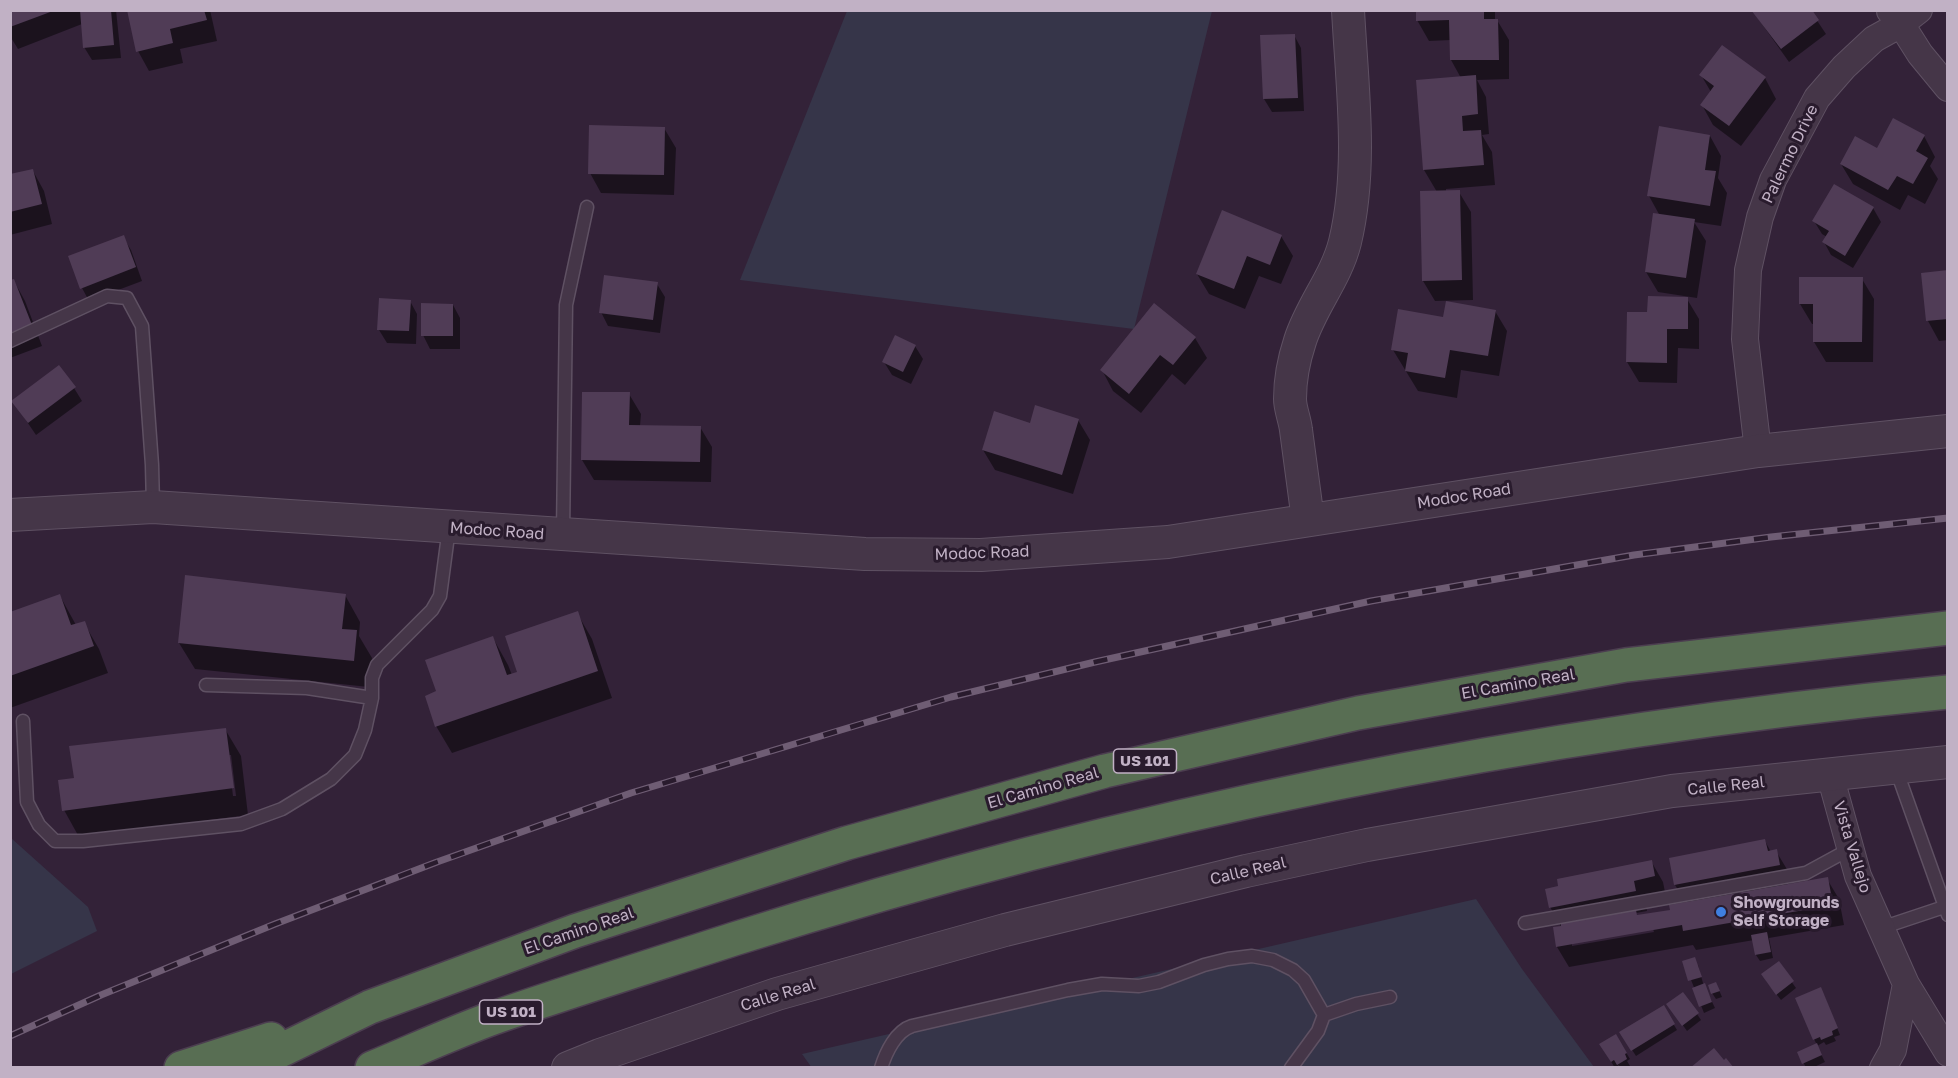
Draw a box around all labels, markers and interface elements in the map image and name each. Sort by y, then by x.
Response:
street label: Palermo Drive [1758,102,1822,206]
street label: Modoc Road [1416,479,1512,513]
street label: Modoc Road [449,518,545,544]
street label: Modoc Road [934,542,1030,564]
street label: El Camino Real [1460,665,1576,703]
road number: US 101 [1114,749,1176,773]
street label: El Camino Real [985,763,1101,813]
street label: Calle Real [1686,772,1766,800]
street label: Vista Vallejo [1829,799,1875,895]
street label: Calle Real [1208,853,1288,889]
place label: Showgrounds Self Storage [1733,893,1840,931]
street label: El Camino Real [522,903,636,959]
marker: Showgrounds Self Storage [1714,905,1728,919]
street label: Calle Real [738,974,818,1016]
road number: US 101 [480,1000,542,1024]

